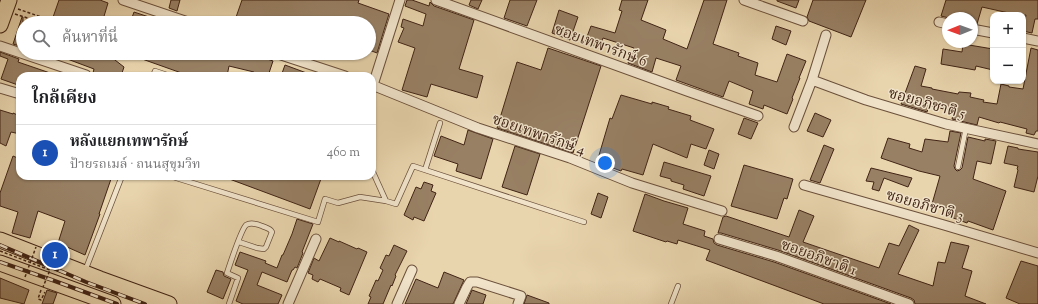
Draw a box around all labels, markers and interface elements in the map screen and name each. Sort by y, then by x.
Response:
north arrow [942,12,978,48]
map controls [990,12,1026,84]
button: + [990,12,1026,48]
search box [16,16,376,60]
street label: ซอยเทพารักษ์ 6 [551,19,650,73]
icon: search [30,27,52,49]
text: ค้นหาที่นี่ [62,28,118,49]
button: − [990,48,1026,84]
street label: ซอยอภิชาติ 5 [886,83,968,125]
text: ใกล้เคียง [32,87,97,111]
street label: ซอยเทพารักษ์ 4 [489,109,589,161]
text: หลังแยกเทพารักษ์ [70,132,188,153]
text: 1 [43,144,47,162]
text: 460 m [327,144,360,162]
your location [595,153,615,173]
text: ป้ายรถเมล์ · ถนนสุขุมวิท [70,156,200,174]
street label: ซอยอภิชาติ 3 [883,185,966,228]
street label: ซอยอภิชาติ 1 [778,235,859,282]
pin: 1 [42,240,68,270]

